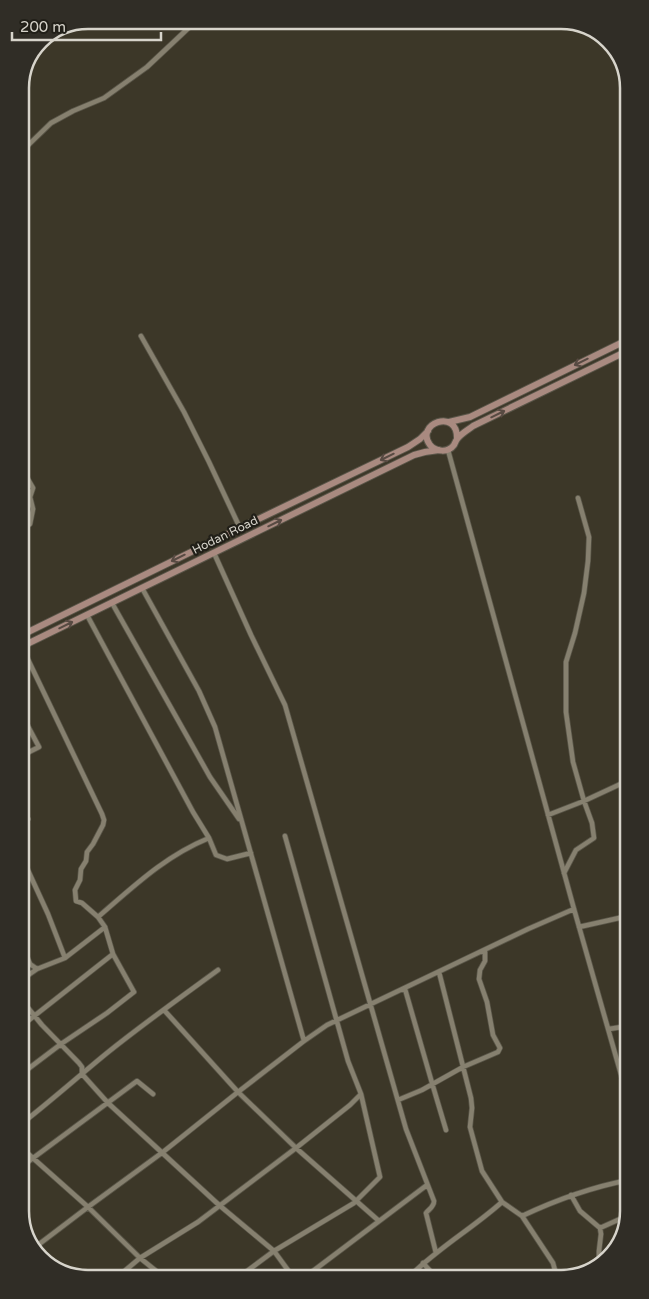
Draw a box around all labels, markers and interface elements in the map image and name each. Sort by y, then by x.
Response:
scale bar [12,10,161,42]
text: 200 m [20,18,66,36]
one-way arrow [574,358,589,367]
one-way arrow [490,409,505,418]
one-way arrow [380,453,395,462]
street label: Hodan Road [190,513,260,557]
one-way arrow [267,518,282,527]
one-way arrow [171,554,186,564]
one-way arrow [59,620,74,630]

